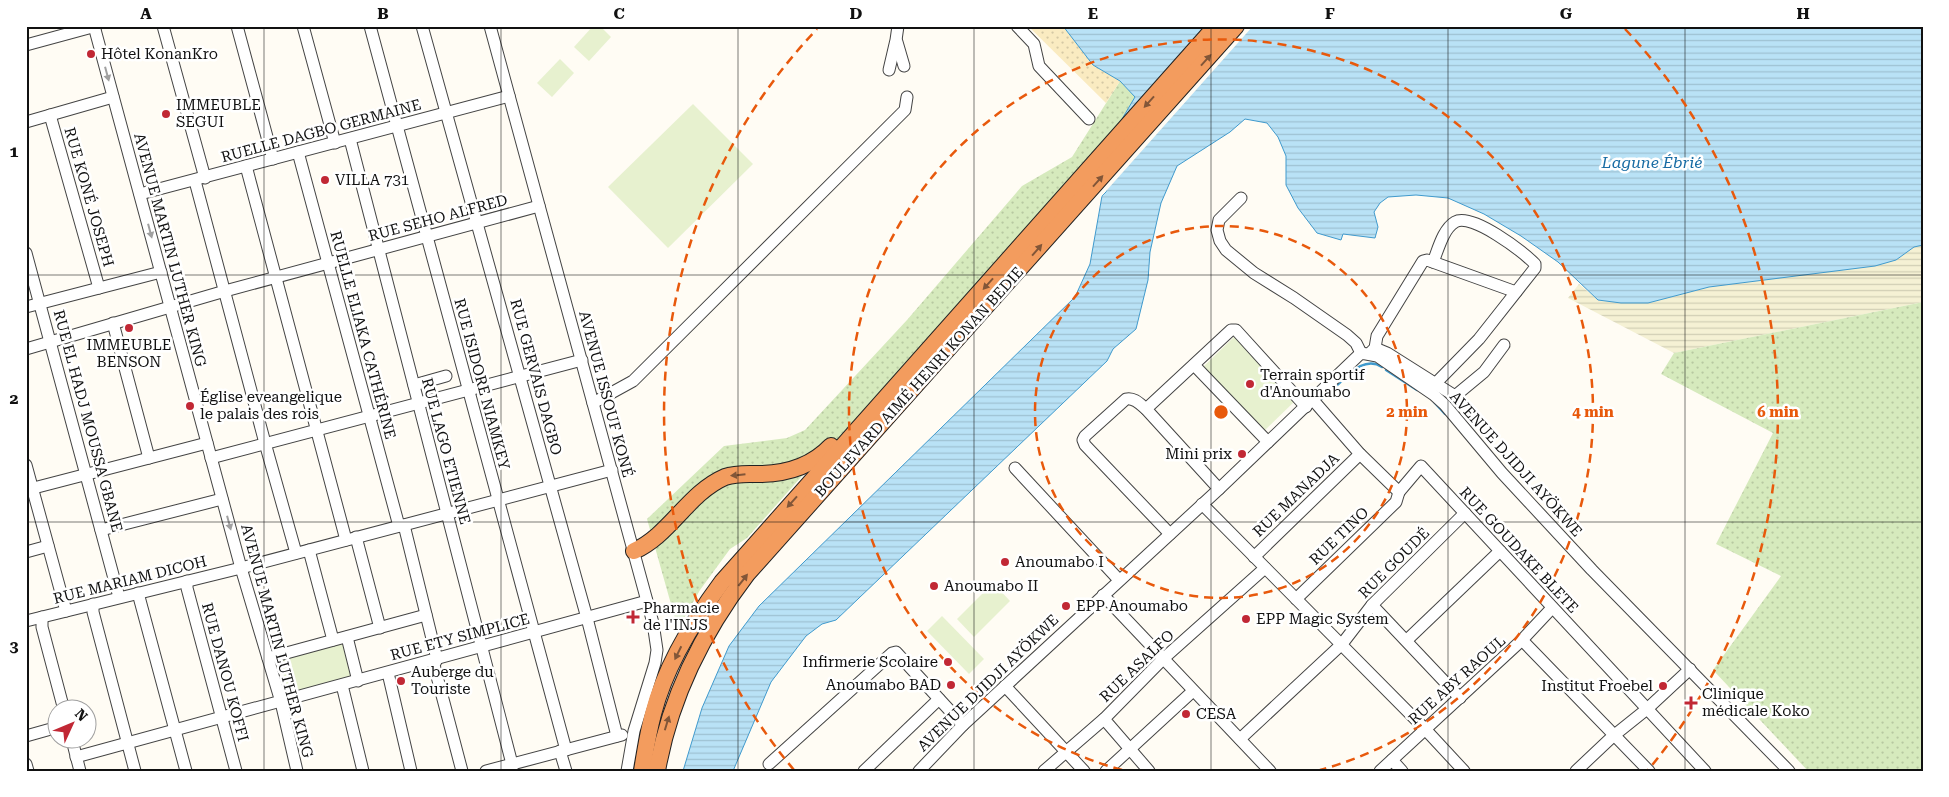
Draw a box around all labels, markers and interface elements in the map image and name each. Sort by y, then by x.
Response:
text: A [140,4,152,23]
text: B [377,4,389,23]
text: C [613,4,625,23]
text: D [850,4,863,23]
text: E [1088,4,1098,23]
text: F [1325,4,1335,23]
text: G [1560,4,1573,23]
text: H [1796,4,1810,23]
place label: Hôtel KonanKro [101,45,218,63]
marker: Hôtel KonanKro [85,48,97,60]
one-way arrow [1200,54,1212,66]
one-way arrow [103,66,111,81]
place label: IMMEUBLE SEGUI [176,96,261,131]
street label: RUELLE DAGBO GERMAINE [219,96,423,166]
one-way arrow [1144,96,1155,108]
marker: IMMEUBLE SEGUI [160,108,172,120]
street label: RUE KONÉ JOSEPH [60,125,118,269]
street label: AVENUE MARTIN LUTHER KING [130,131,210,369]
text: 1 [10,142,19,161]
water label: Lagune Ébrié [1601,153,1702,172]
place label: VILLA 731 [335,171,409,189]
marker: VILLA 731 [319,174,331,186]
one-way arrow [1092,176,1104,188]
street label: RUE SEHO ALFRED [367,191,509,245]
one-way arrow [146,223,154,238]
street label: RUELLE ELIAKA CATHÉRINE [326,229,400,441]
one-way arrow [1031,245,1043,257]
street label: BOULEVARD AIMÉ HENRI KONAN BEDIE [811,263,1027,501]
one-way arrow [982,277,993,290]
street label: RUE ISIDORE NIAMKEY [450,296,514,472]
street label: RUE GERVAIS DAGBO [506,297,566,457]
street label: RUE EL HADJ MOUSSA GBANE [50,308,126,534]
street label: AVENUE ISSOUF KONÉ [575,309,637,479]
marker: IMMEUBLE BENSON [123,322,135,334]
place label: IMMEUBLE BENSON [87,336,171,371]
place label: Terrain sportif d'Anoumabo [1260,366,1366,401]
street label: RUE LAGO ETIENNE [418,376,474,526]
marker: Terrain sportif d'Anoumabo [1244,378,1256,390]
place label: Église eveangelique le palais des rois [200,388,342,423]
street label: AVENUE DJIDJI AYÖKWE [1446,388,1586,540]
text: 2 [10,389,19,408]
marker: Église eveangelique le palais des rois [184,400,196,412]
centre of rings [1212,403,1230,421]
text: 2 min [1386,403,1428,421]
text: 4 min [1572,403,1614,421]
text: 6 min [1757,403,1799,421]
place label: Mini prix [1165,445,1232,463]
marker: Mini prix [1236,448,1248,460]
street label: RUE MANADJA [1249,449,1343,541]
one-way arrow [730,471,746,479]
street label: RUE GOUDAKE BLETE [1456,483,1582,617]
one-way arrow [787,496,798,509]
street label: RUE TINO [1306,503,1372,569]
one-way arrow [225,515,233,530]
street label: AVENUE MARTIN LUTHER KING [237,522,317,760]
street label: RUE GOUDÉ [1355,524,1433,602]
street label: RUE MARIAM DICOH [51,552,209,608]
place label: Anoumabo I [1015,553,1104,571]
marker: Anoumabo I [999,556,1011,568]
one-way arrow [737,574,748,587]
place label: Anoumabo II [944,577,1038,595]
marker: Anoumabo II [928,580,940,592]
place label: EPP Anoumabo [1076,597,1188,615]
place label: Pharmacie de l'INJS [643,599,720,634]
marker: EPP Anoumabo [1060,600,1072,612]
street label: RUE DANOU KOFFI [198,601,252,743]
street label: RUE ETY SIMPLICE [388,610,532,664]
place label: EPP Magic System [1256,610,1389,628]
marker: Pharmacie de l'INJS [627,611,639,623]
street label: AVENUE DJIDJI AYÖKWE [914,611,1062,755]
marker: EPP Magic System [1240,613,1252,625]
street label: RUE ASALFO [1096,626,1178,706]
street label: RUE ABY RAOUL [1405,632,1509,728]
text: 3 [10,637,19,656]
one-way arrow [674,646,682,660]
place label: Infirmerie Scolaire [803,653,938,671]
marker: Infirmerie Scolaire [942,656,954,668]
place label: Auberge du Touriste [411,663,494,698]
marker: Auberge du Touriste [395,675,407,687]
place label: Anoumabo BAD [826,676,941,694]
place label: Institut Froebel [1541,677,1653,695]
marker: Anoumabo BAD [945,679,957,691]
marker: Institut Froebel [1657,680,1669,692]
place label: Clinique médicale Koko [1702,685,1810,720]
marker: Clinique médicale Koko [1684,696,1698,710]
north arrow [48,700,98,750]
place label: CESA [1196,705,1237,723]
text: N [72,706,91,725]
marker: CESA [1180,708,1192,720]
one-way arrow [664,716,672,731]

